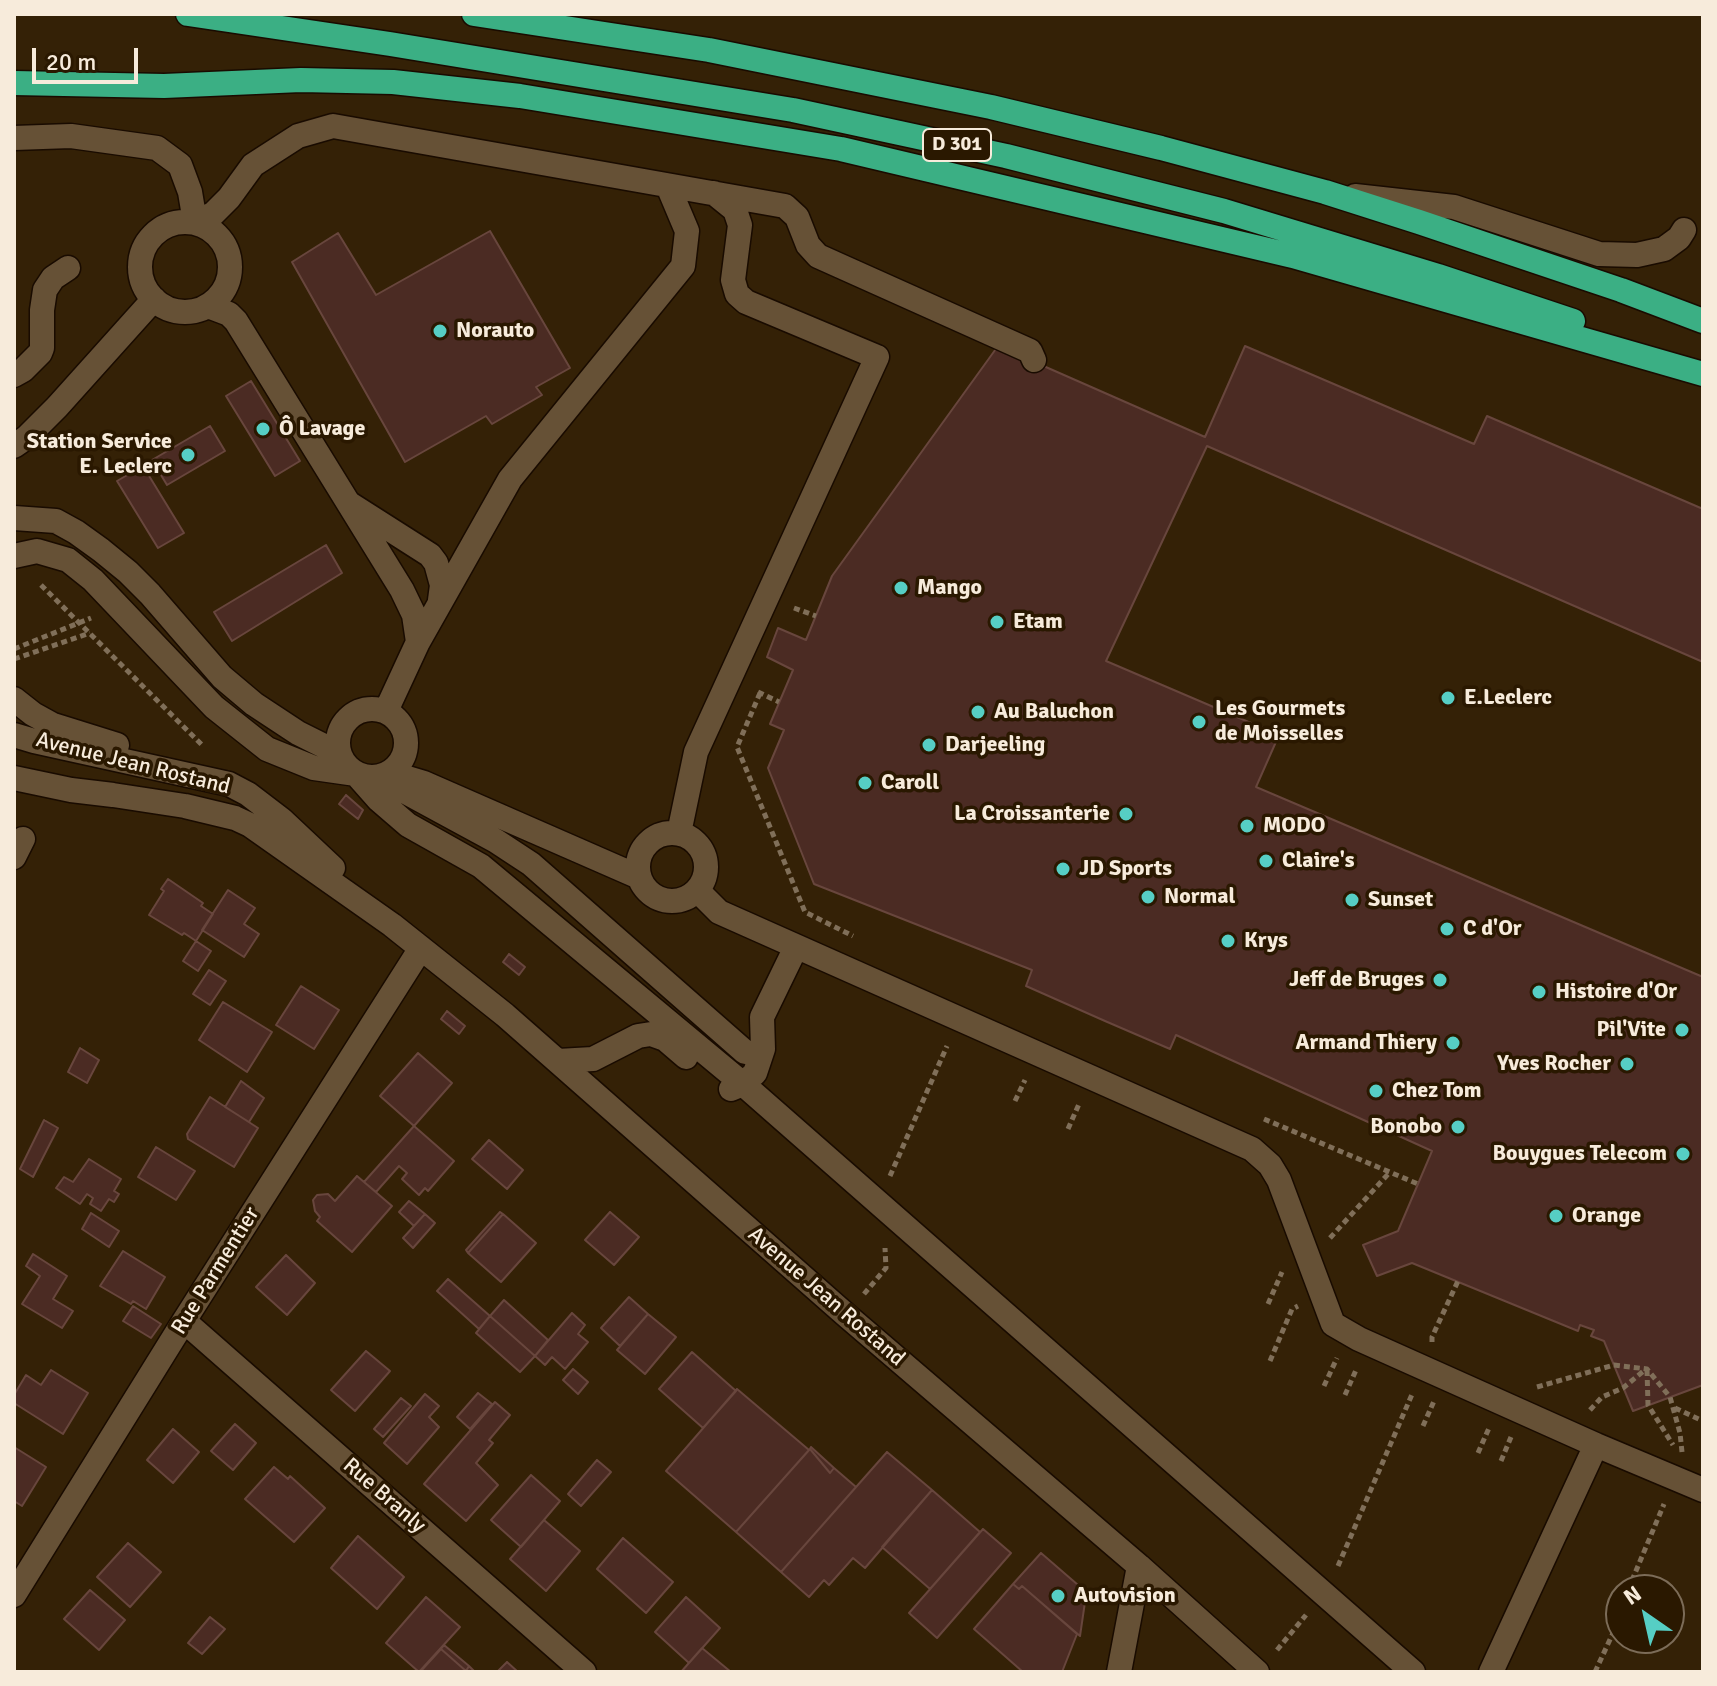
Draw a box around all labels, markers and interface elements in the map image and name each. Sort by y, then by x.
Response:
scale bar [36,32,142,82]
text: 20 m [46,47,96,77]
road number: D 301 [923,129,991,161]
place label: Norauto [456,318,534,344]
marker: Norauto [431,322,449,340]
place label: Ô Lavage [279,416,365,442]
marker: Ô Lavage [254,420,272,438]
place label: Station Service E. Leclerc [27,429,172,480]
marker: Station Service E. Leclerc [179,446,197,464]
place label: Mango [917,575,982,601]
marker: Mango [892,579,910,597]
place label: Etam [1013,609,1063,635]
marker: Etam [988,613,1006,631]
place label: E.Leclerc [1464,685,1552,711]
marker: E.Leclerc [1439,689,1457,707]
place label: Les Gourmets de Moisselles [1215,696,1345,748]
place label: Au Baluchon [994,699,1114,725]
marker: Au Baluchon [969,703,987,721]
marker: Les Gourmets de Moisselles [1190,713,1208,731]
street label: Avenue Jean Rostand [33,727,233,801]
place label: Darjeeling [945,732,1045,758]
marker: Darjeeling [920,736,938,754]
place label: Caroll [881,770,939,796]
marker: Caroll [856,774,874,792]
place label: La Croissanterie [954,801,1110,827]
marker: La Croissanterie [1117,805,1135,823]
place label: MODO [1263,813,1325,839]
marker: MODO [1238,817,1256,835]
place label: Claire's [1282,848,1354,874]
marker: Claire's [1257,852,1275,870]
place label: JD Sports [1079,856,1172,882]
marker: JD Sports [1054,860,1072,878]
place label: Normal [1164,884,1235,910]
place label: Sunset [1368,887,1433,913]
marker: Normal [1139,888,1157,906]
marker: Sunset [1343,891,1361,909]
place label: C d'Or [1463,916,1522,942]
marker: C d'Or [1438,920,1456,938]
place label: Krys [1244,928,1288,954]
marker: Krys [1219,932,1237,950]
place label: Jeff de Bruges [1289,967,1424,993]
marker: Jeff de Bruges [1431,971,1449,989]
place label: Histoire d'Or [1555,979,1677,1005]
marker: Histoire d'Or [1530,983,1548,1001]
place label: Pil'Vite [1596,1017,1666,1043]
marker: Pil'Vite [1673,1021,1691,1039]
place label: Armand Thiery [1295,1030,1437,1056]
marker: Armand Thiery [1444,1034,1462,1052]
place label: Yves Rocher [1497,1051,1611,1077]
marker: Yves Rocher [1618,1055,1636,1073]
place label: Chez Tom [1392,1078,1482,1104]
marker: Chez Tom [1367,1082,1385,1100]
place label: Bonobo [1370,1114,1442,1140]
marker: Bonobo [1449,1118,1467,1136]
place label: Bouygues Telecom [1493,1141,1667,1167]
marker: Bouygues Telecom [1674,1145,1692,1163]
street label: Rue Parmentier [166,1202,266,1340]
place label: Orange [1572,1203,1641,1229]
marker: Orange [1547,1207,1565,1225]
street label: Avenue Jean Rostand [742,1222,910,1372]
street label: Rue Branly [337,1453,431,1539]
north arrow [1605,1574,1685,1654]
text: N [1619,1580,1646,1611]
place label: Autovision [1074,1583,1176,1609]
marker: Autovision [1049,1587,1067,1605]

